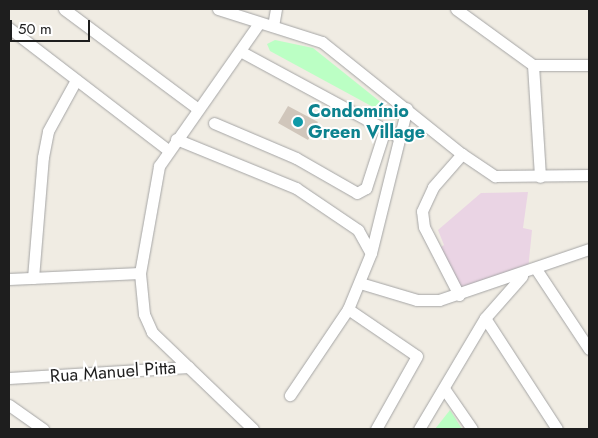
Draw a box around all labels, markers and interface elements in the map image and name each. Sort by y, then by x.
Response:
scale bar [12,10,92,42]
text: 50 m [18,18,52,40]
place label: Condomínio Green Village [308,101,425,144]
marker: Condomínio Green Village [292,116,304,128]
street label: Rua Manuel Pitta [49,357,177,387]

